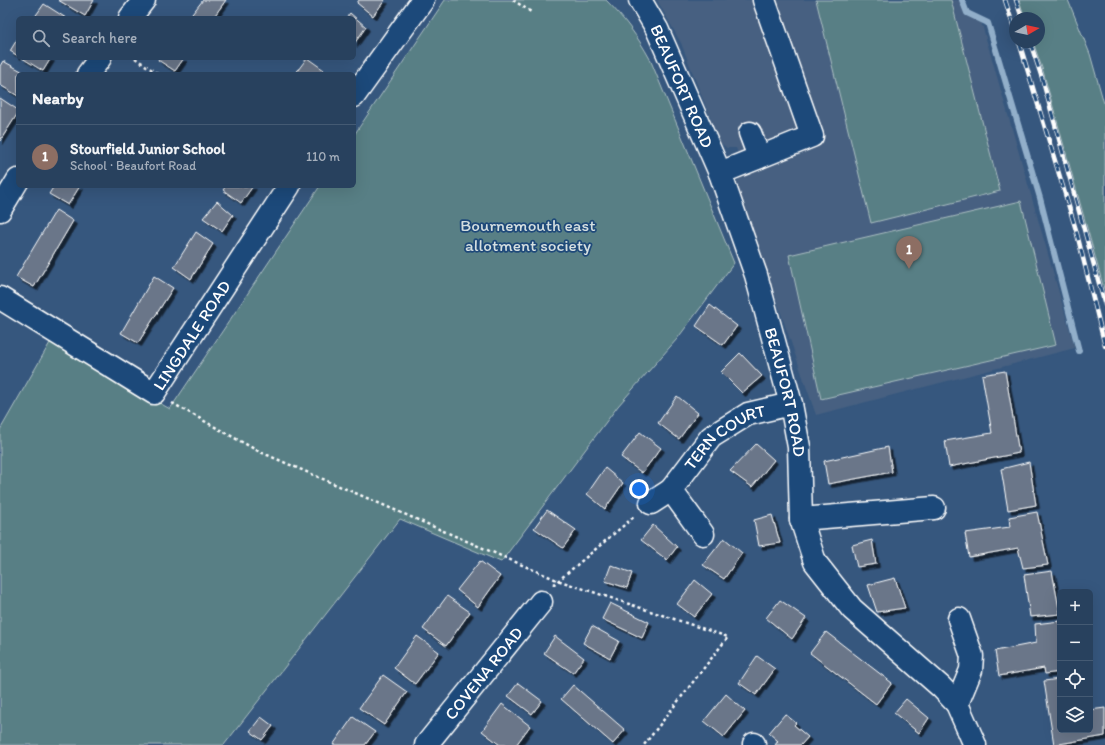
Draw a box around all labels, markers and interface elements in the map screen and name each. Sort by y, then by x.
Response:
north arrow [1009,12,1045,48]
search box [16,16,356,60]
street label: BEAUFORT ROAD [646,21,718,151]
icon: search [30,27,52,49]
text: Search here [62,29,137,47]
text: Nearby [32,88,84,108]
text: Stourfield Junior School [70,140,225,158]
text: 1 [42,149,48,164]
text: 110 m [306,149,340,164]
text: School · Beaufort Road [70,158,197,173]
park label: Bournemouth east allotment society [460,215,596,255]
pin: 1 [896,236,922,269]
street label: LINGDALE ROAD [149,276,235,394]
street label: BEAUFORT ROAD [761,325,809,457]
street label: TERN COURT [680,400,768,474]
your location [629,479,649,499]
map controls [1057,589,1093,733]
button: + [1057,589,1093,625]
street label: COVENA ROAD [440,623,527,724]
button: − [1057,625,1093,661]
button: locate [1057,661,1093,697]
button: layers [1057,697,1093,733]

